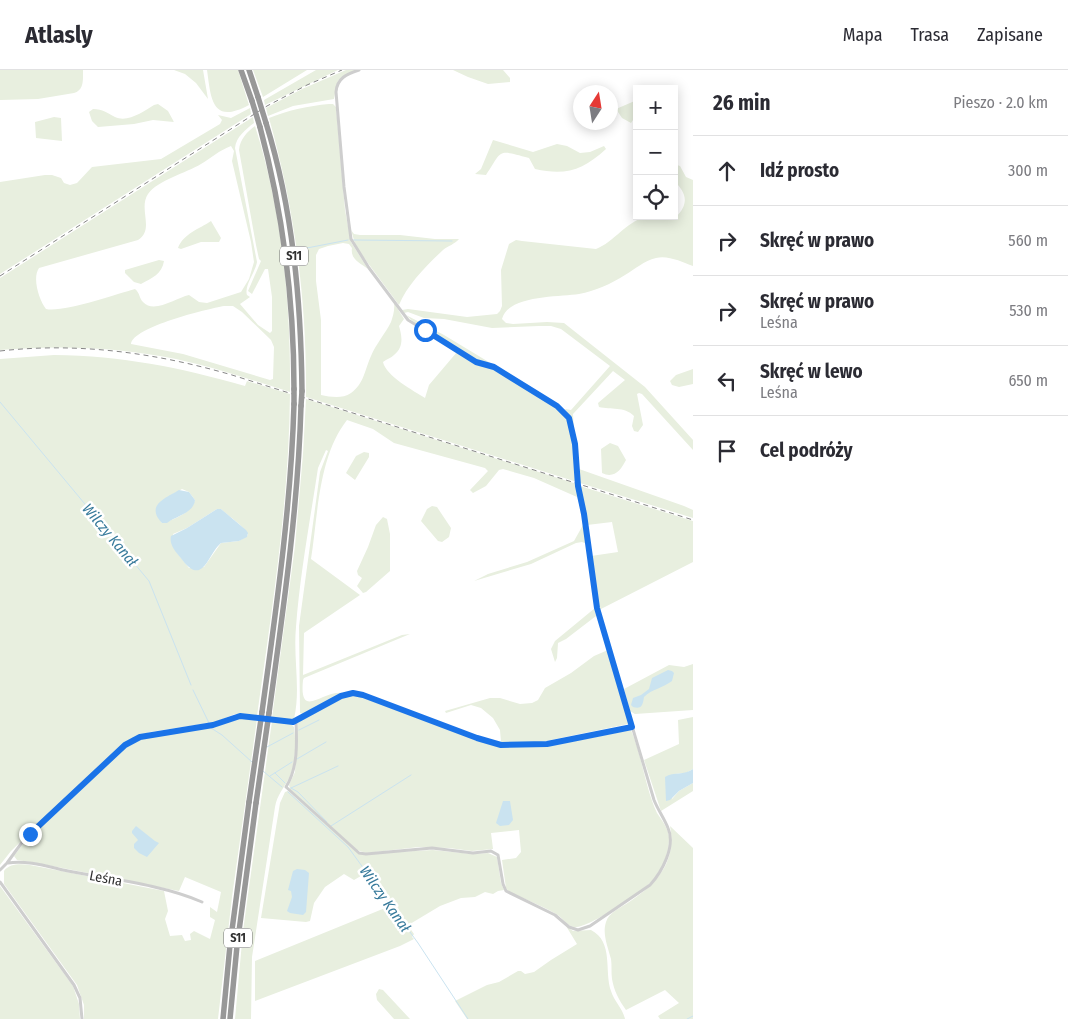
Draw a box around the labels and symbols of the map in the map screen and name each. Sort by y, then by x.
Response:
north arrow [573,85,618,130]
road number: S11 [280,247,308,266]
route start [414,319,437,342]
water label: Wilczy Kanał [79,500,142,571]
route end [19,823,42,846]
water label: Wilczy Kanał [356,863,415,936]
street label: Leśna [88,867,124,890]
road number: S11 [224,928,252,948]

